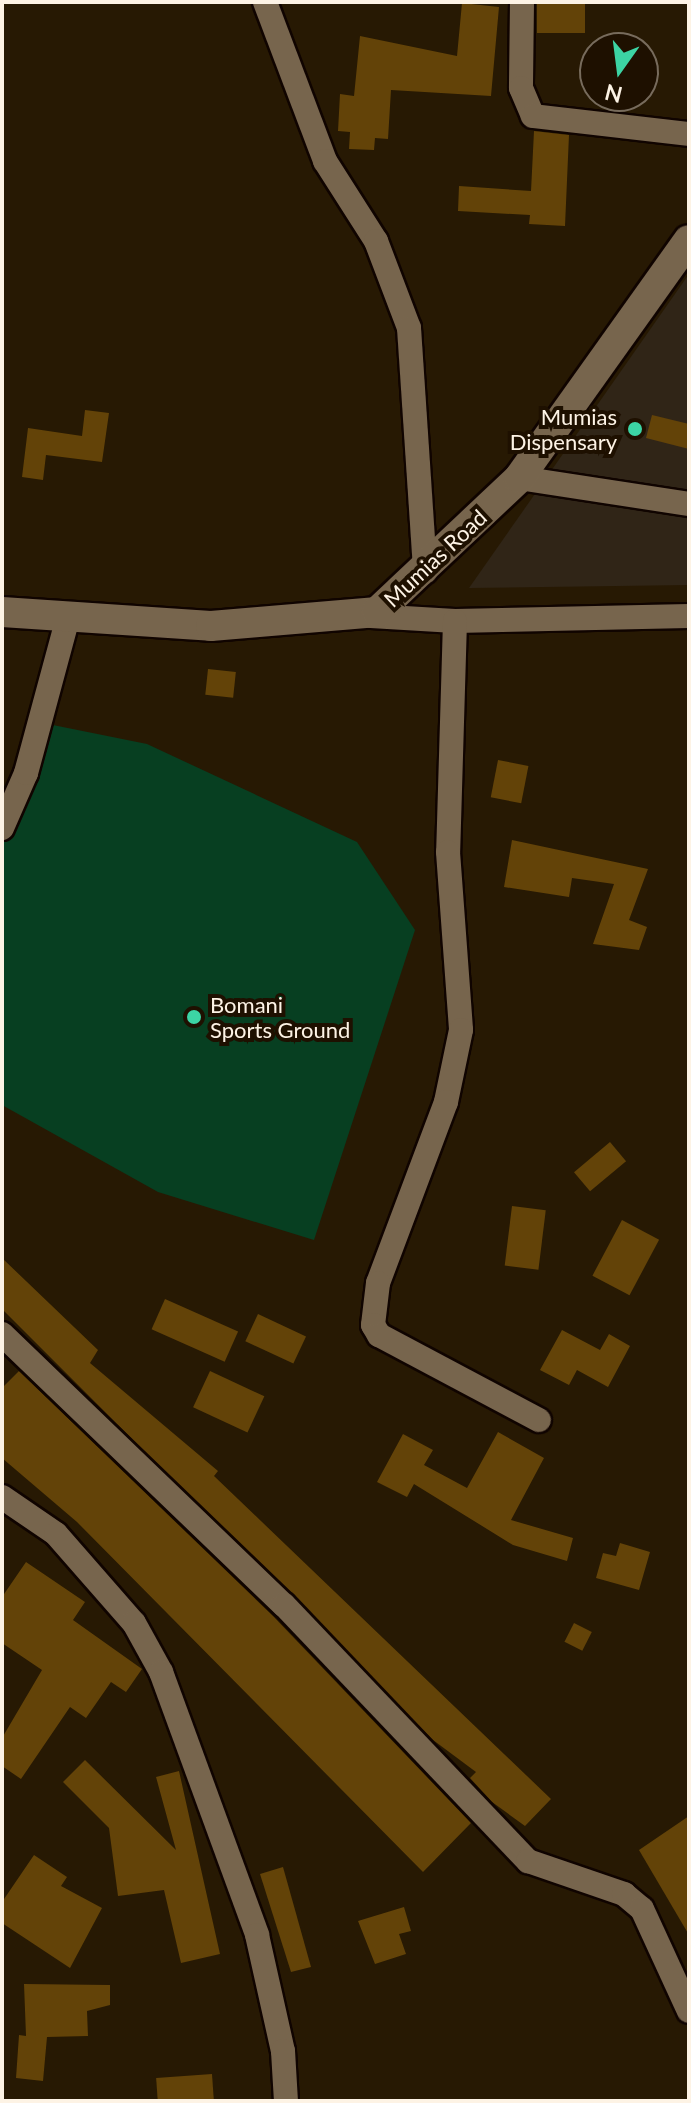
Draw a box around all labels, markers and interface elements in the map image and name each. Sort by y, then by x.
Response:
north arrow [579,32,659,112]
text: N [602,79,625,109]
place label: Mumias Dispensary [510,403,617,454]
marker: Mumias Dispensary [624,418,646,440]
street label: Mumias Road [378,504,492,612]
place label: Bomani Sports Ground [210,991,350,1042]
marker: Bomani Sports Ground [185,1008,203,1026]

